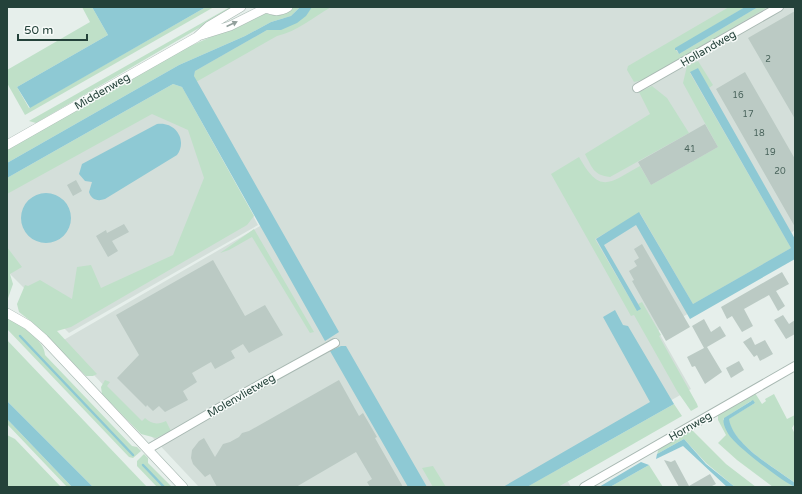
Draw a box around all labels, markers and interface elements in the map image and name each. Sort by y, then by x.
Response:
scale bar [18,16,87,42]
one-way arrow [227,21,238,27]
text: 50 m [24,23,53,37]
street label: Hollandweg [678,27,738,70]
house number: 2 [765,54,771,65]
street label: Middenweg [72,70,132,113]
house number: 16 [732,90,744,101]
house number: 17 [742,109,754,120]
house number: 18 [753,128,765,139]
house number: 41 [684,144,696,155]
house number: 19 [764,147,776,158]
house number: 20 [774,166,786,177]
street label: Molenvlietweg [205,371,278,420]
street label: Hornweg [666,409,714,444]

